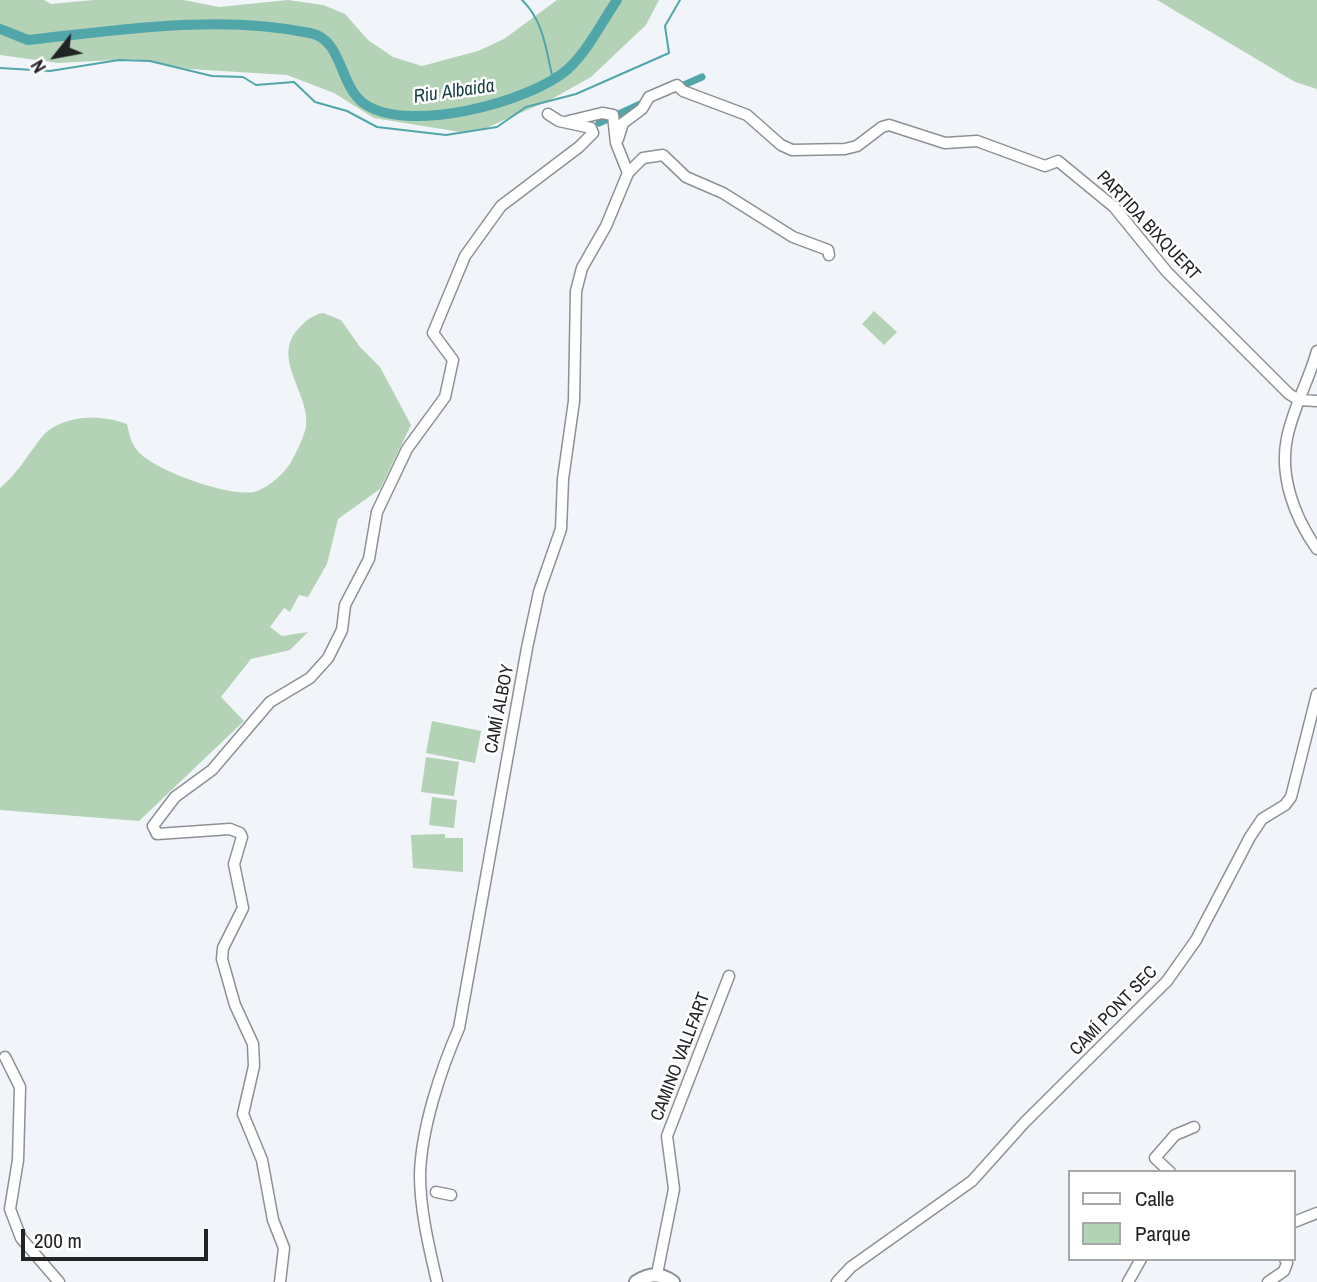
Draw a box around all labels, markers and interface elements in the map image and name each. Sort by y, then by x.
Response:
north arrow [21,21,91,91]
text: N [24,55,52,78]
water label: Riu Albaida [412,75,496,109]
street label: PARTIDA BIXQUERT [1092,167,1204,285]
street label: CAMÍ ALBOY [481,663,519,755]
street label: CAMÍ PONT SEC [1066,962,1162,1060]
street label: CAMINO VALLFART [647,990,715,1124]
legend [1068,1170,1296,1261]
text: Calle [1135,1184,1174,1213]
scale bar [24,1216,212,1260]
text: Parque [1135,1219,1191,1248]
text: 200 m [34,1226,82,1255]

